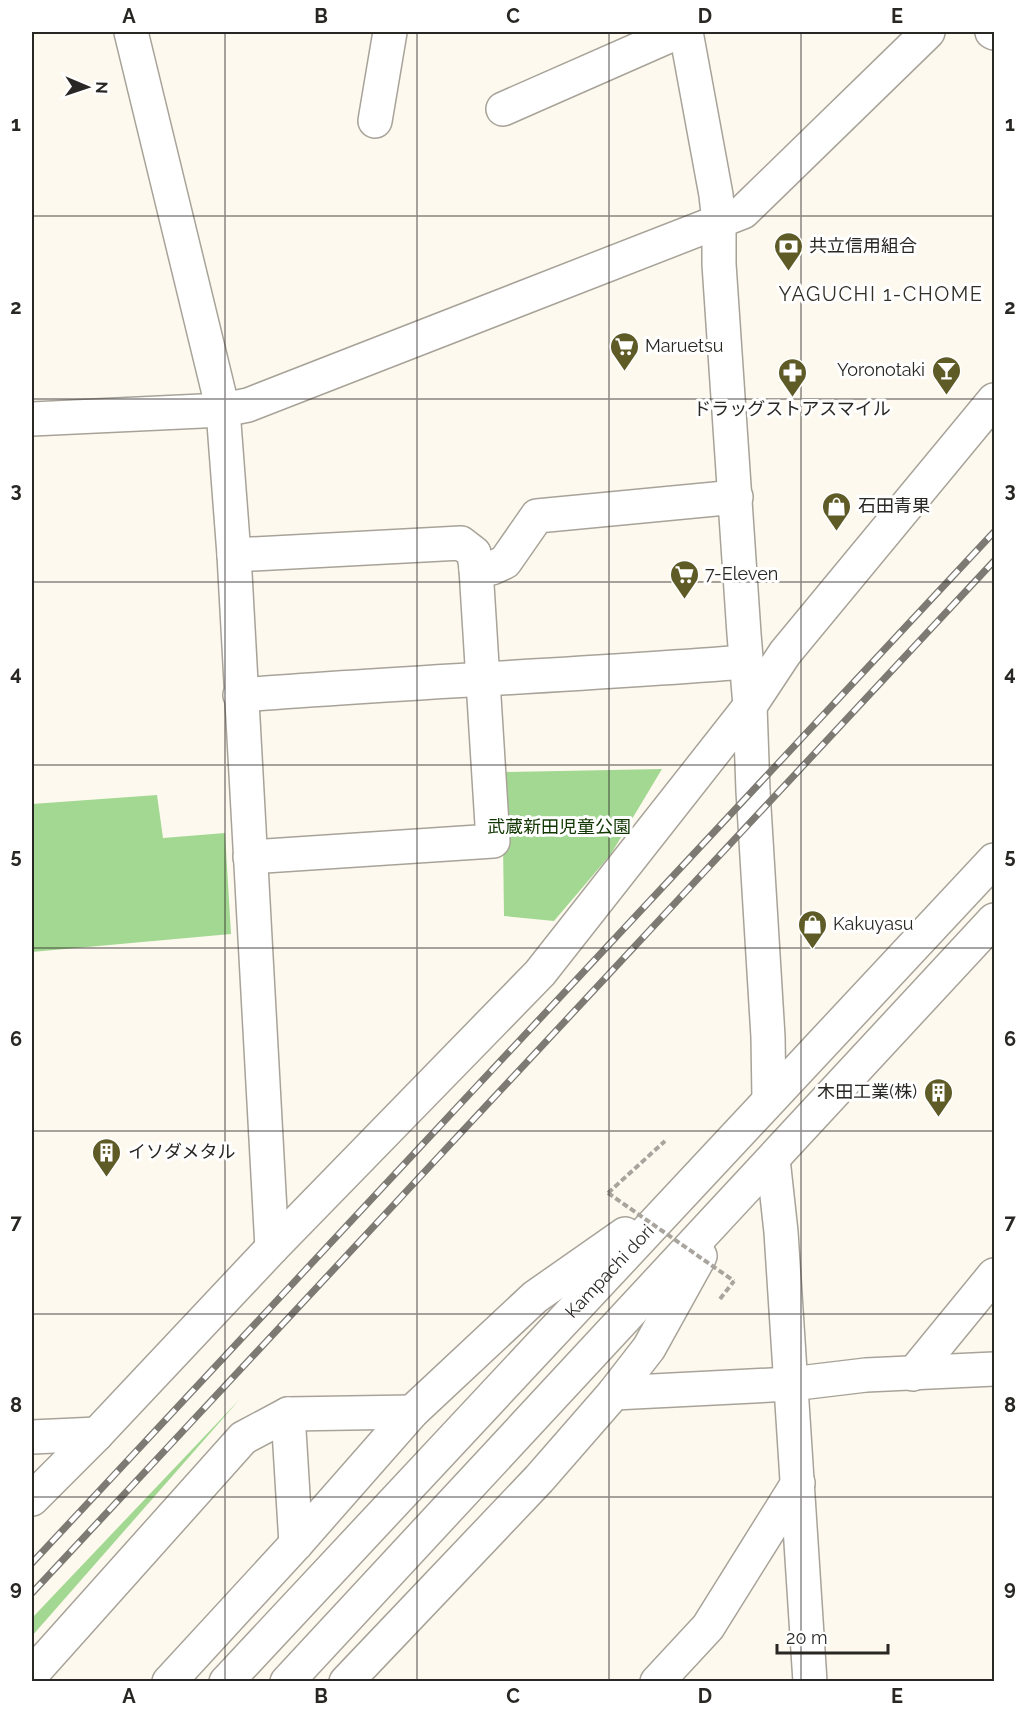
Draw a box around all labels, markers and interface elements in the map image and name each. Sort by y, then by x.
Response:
text: A [122,4,136,28]
text: B [314,4,328,28]
text: C [506,4,520,28]
text: D [698,4,712,28]
text: E [891,4,903,28]
north arrow [57,57,117,117]
text: N [92,81,111,94]
text: 1 [11,112,21,136]
text: 1 [1005,112,1015,136]
bank icon: 共立信用組合 [772,230,804,272]
place label: 共立信用組合 [809,235,917,256]
district label: YAGUCHI 1-CHOME [779,282,983,306]
text: 2 [10,295,22,319]
text: 2 [1004,295,1016,319]
supermarket icon: Maruetsu [608,330,640,372]
place label: Maruetsu [645,335,723,356]
bar icon: Yoronotaki [930,354,962,396]
pharmacy icon: ドラッグストアスマイル [776,356,808,398]
place label: Yoronotaki [837,359,925,380]
place label: ドラッグストアスマイル [693,398,891,419]
text: 3 [10,478,22,502]
text: 3 [1004,478,1016,502]
shop icon: 石田青果 [821,490,853,532]
place label: 石田青果 [858,495,930,516]
supermarket icon: 7-Eleven [668,558,700,600]
place label: 7-Eleven [705,563,778,584]
text: 4 [10,661,22,685]
text: 4 [1004,661,1016,685]
park label: 武蔵新田児童公園 [487,816,631,837]
text: 5 [10,844,22,868]
text: 5 [1004,844,1016,868]
shop icon: Kakuyasu [796,908,828,950]
place label: Kakuyasu [833,913,913,934]
text: 6 [10,1027,22,1051]
text: 6 [1004,1027,1016,1051]
building icon: 木田工業(株) [922,1076,954,1118]
place label: 木田工業(株) [817,1081,917,1102]
building icon: イソダメタル [91,1136,123,1178]
place label: イソダメタル [128,1141,235,1162]
text: 7 [10,1210,22,1234]
text: 7 [1004,1210,1016,1234]
street label: Kampachi dori [561,1220,658,1322]
text: 8 [10,1393,22,1417]
text: 8 [1004,1393,1016,1417]
text: 9 [10,1576,22,1600]
text: 9 [1004,1576,1016,1600]
scale bar [777,1617,888,1655]
text: 20 m [786,1627,828,1648]
text: A [122,1684,136,1708]
text: B [314,1684,328,1708]
text: C [506,1684,520,1708]
text: D [698,1684,712,1708]
text: E [891,1684,903,1708]

